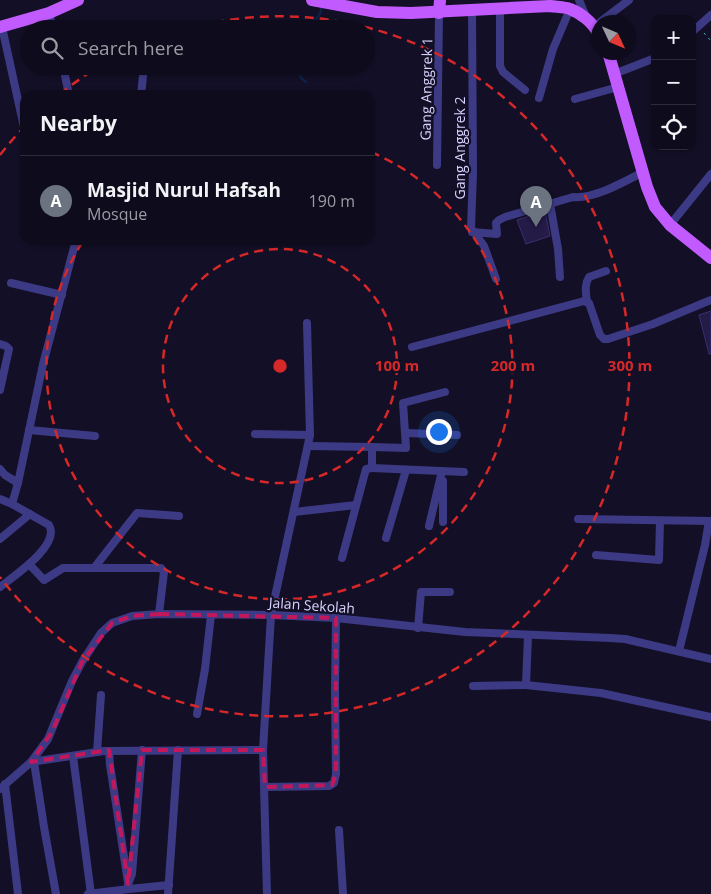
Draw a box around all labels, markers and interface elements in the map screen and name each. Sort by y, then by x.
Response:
north arrow [591,15,636,60]
map controls [651,15,696,150]
button: + [651,15,696,60]
search box [20,20,375,75]
icon: search [38,34,66,62]
text: Search here [78,35,184,61]
street label: Gang Anggrek 1 [416,37,436,141]
button: − [651,60,696,105]
street label: Gang Anggrek 2 [450,96,469,200]
button: locate [651,105,696,150]
text: Nearby [40,109,117,137]
text: Masjid Nurul Hafsah [87,177,281,203]
pin: A [520,186,552,227]
text: A [50,190,62,212]
text: 190 m [309,190,355,212]
text: Mosque [87,203,147,225]
text: 100 m [375,355,419,375]
text: 200 m [491,355,535,375]
text: 300 m [608,355,652,375]
centre of rings [271,357,289,375]
your location [426,419,452,445]
street label: Jalan Sekolah [266,592,356,617]

